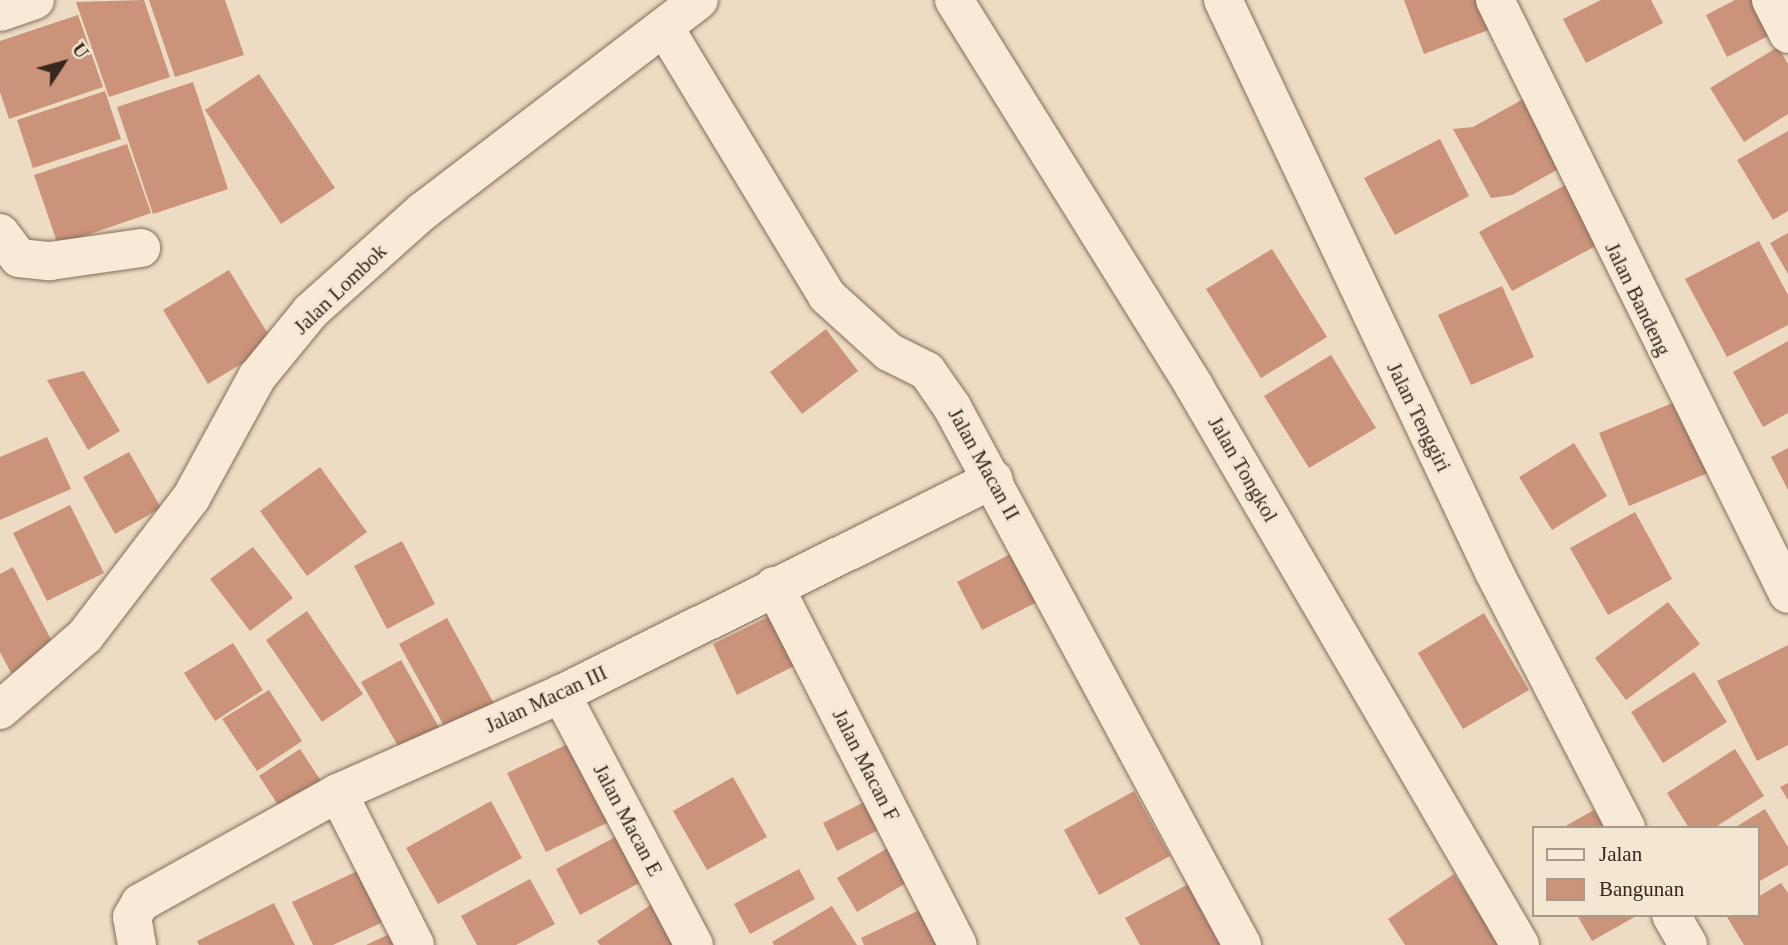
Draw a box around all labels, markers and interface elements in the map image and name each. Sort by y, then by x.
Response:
north arrow [28,28,98,98]
text: U [68,39,93,62]
street label: Jalan Lombok [288,238,392,340]
street label: Jalan Bandeng [1600,238,1676,360]
street label: Jalan Tenggiri [1382,358,1456,476]
street label: Jalan Macan II [943,403,1025,525]
street label: Jalan Tongkol [1203,412,1283,526]
street label: Jalan Macan III [481,660,611,738]
street label: Jalan Macan F [827,705,905,825]
street label: Jalan Macan E [588,760,668,880]
legend [1532,826,1760,917]
text: Jalan [1599,842,1642,866]
text: Bangunan [1599,877,1684,901]

